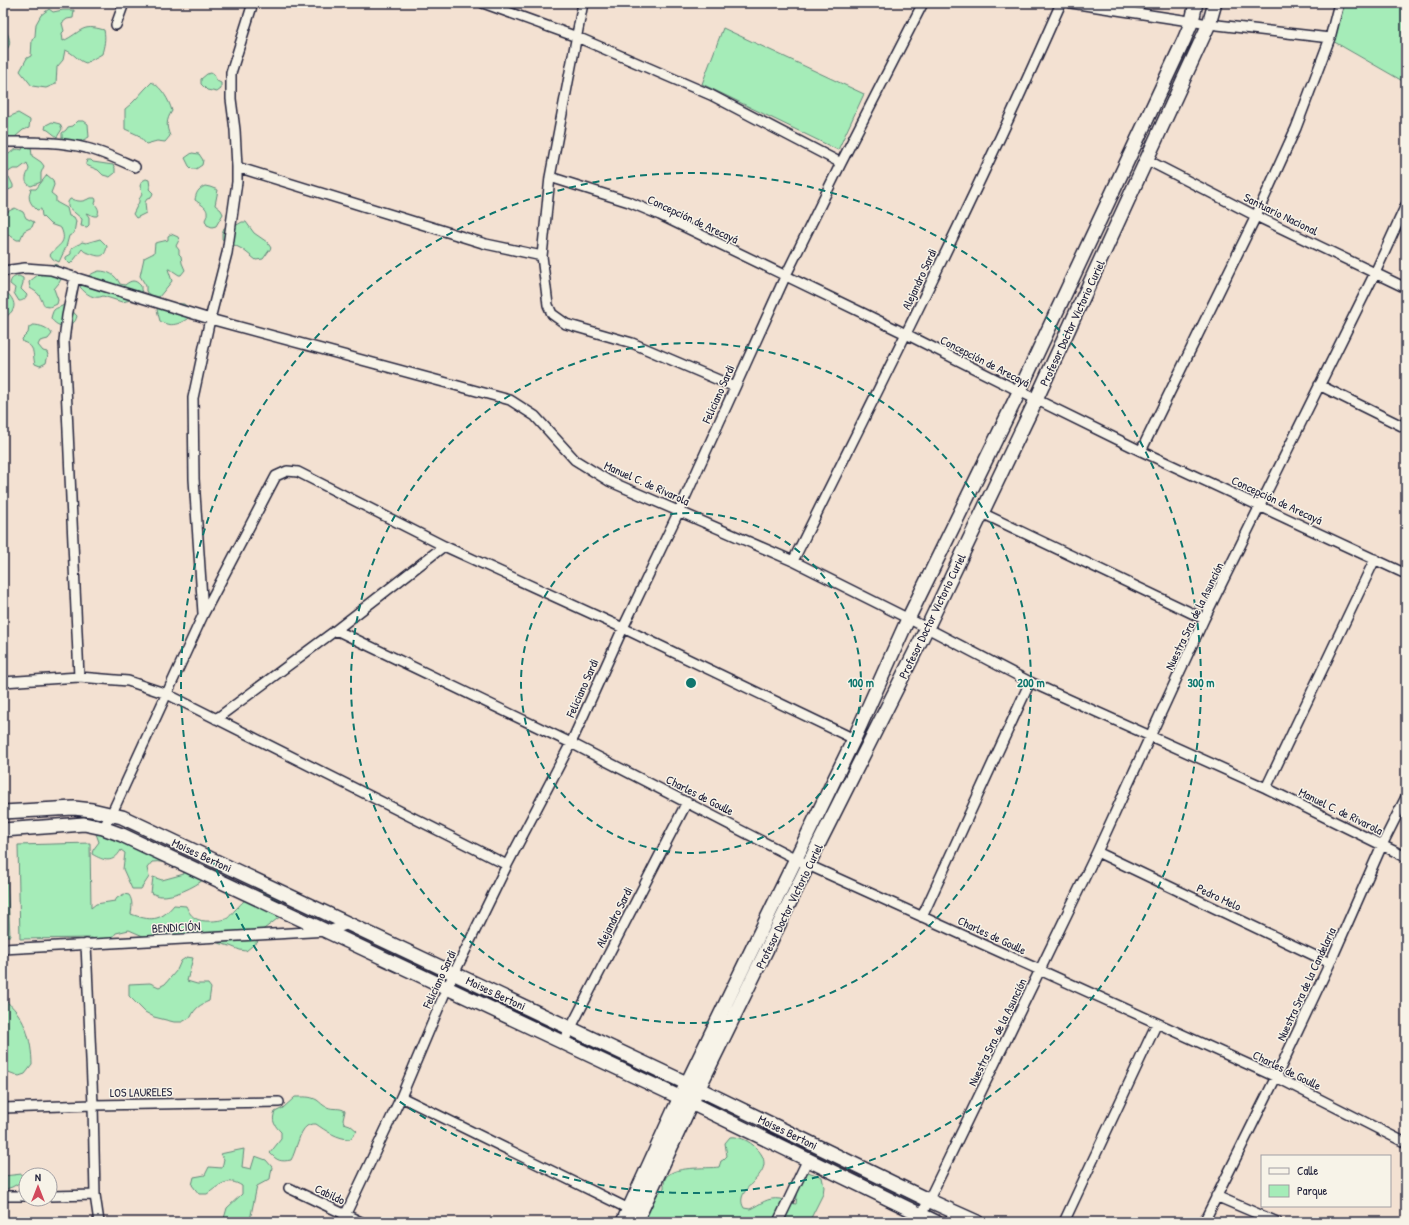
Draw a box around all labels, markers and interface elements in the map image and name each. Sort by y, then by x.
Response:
street label: Santuario Nacional [1241,189,1322,240]
street label: Concepción de Arecayá [645,191,741,248]
street label: Alejandro Sardi [897,246,941,312]
street label: Profesor Doctor Victorio Curiel [1035,256,1109,389]
street label: Concepción de Arecayá [937,331,1033,391]
street label: Feliciano Sardi [697,362,738,427]
street label: Manuel C. de Rivarola [602,457,693,510]
street label: Concepción de Arecayá [1229,472,1325,529]
street label: Profesor Doctor Victorio Curiel [894,550,970,681]
street label: Nuestra Sra. de la Asunción [1160,559,1228,673]
street label: Feliciano Sardi [561,656,602,721]
text: 100 m [848,674,874,691]
text: 200 m [1017,674,1045,691]
text: 300 m [1187,674,1215,691]
centre of rings [684,676,698,690]
street label: Charles de Goulle [663,771,737,819]
street label: Manuel C. de Rivarola [1296,783,1386,839]
street label: Moises Bertoni [169,834,235,876]
street label: Profesor Doctor Victorio Curiel [751,840,827,971]
street label: Pedro Melo [1194,879,1244,915]
street label: Alejandro Sardi [591,884,637,950]
street label: Charles de Goulle [955,912,1029,958]
street label: BENDICIÓN [151,917,201,937]
street label: Nuestra Sra de la Candelaria [1272,924,1340,1043]
street label: Feliciano Sardi [418,947,460,1012]
street label: Moises Bertoni [463,972,529,1014]
street label: Nuestra Sra. de la Asunción [963,975,1031,1089]
street label: Charles de Goulle [1250,1046,1324,1094]
street label: LOS LAURELES [110,1083,173,1101]
street label: Moises Bertoni [756,1110,820,1154]
legend [1261,1155,1391,1207]
text: Calle [1297,1162,1318,1179]
north arrow [18,1167,58,1207]
text: N [35,1170,41,1184]
street label: Cabildo [312,1180,348,1208]
text: Parque [1297,1182,1327,1199]

